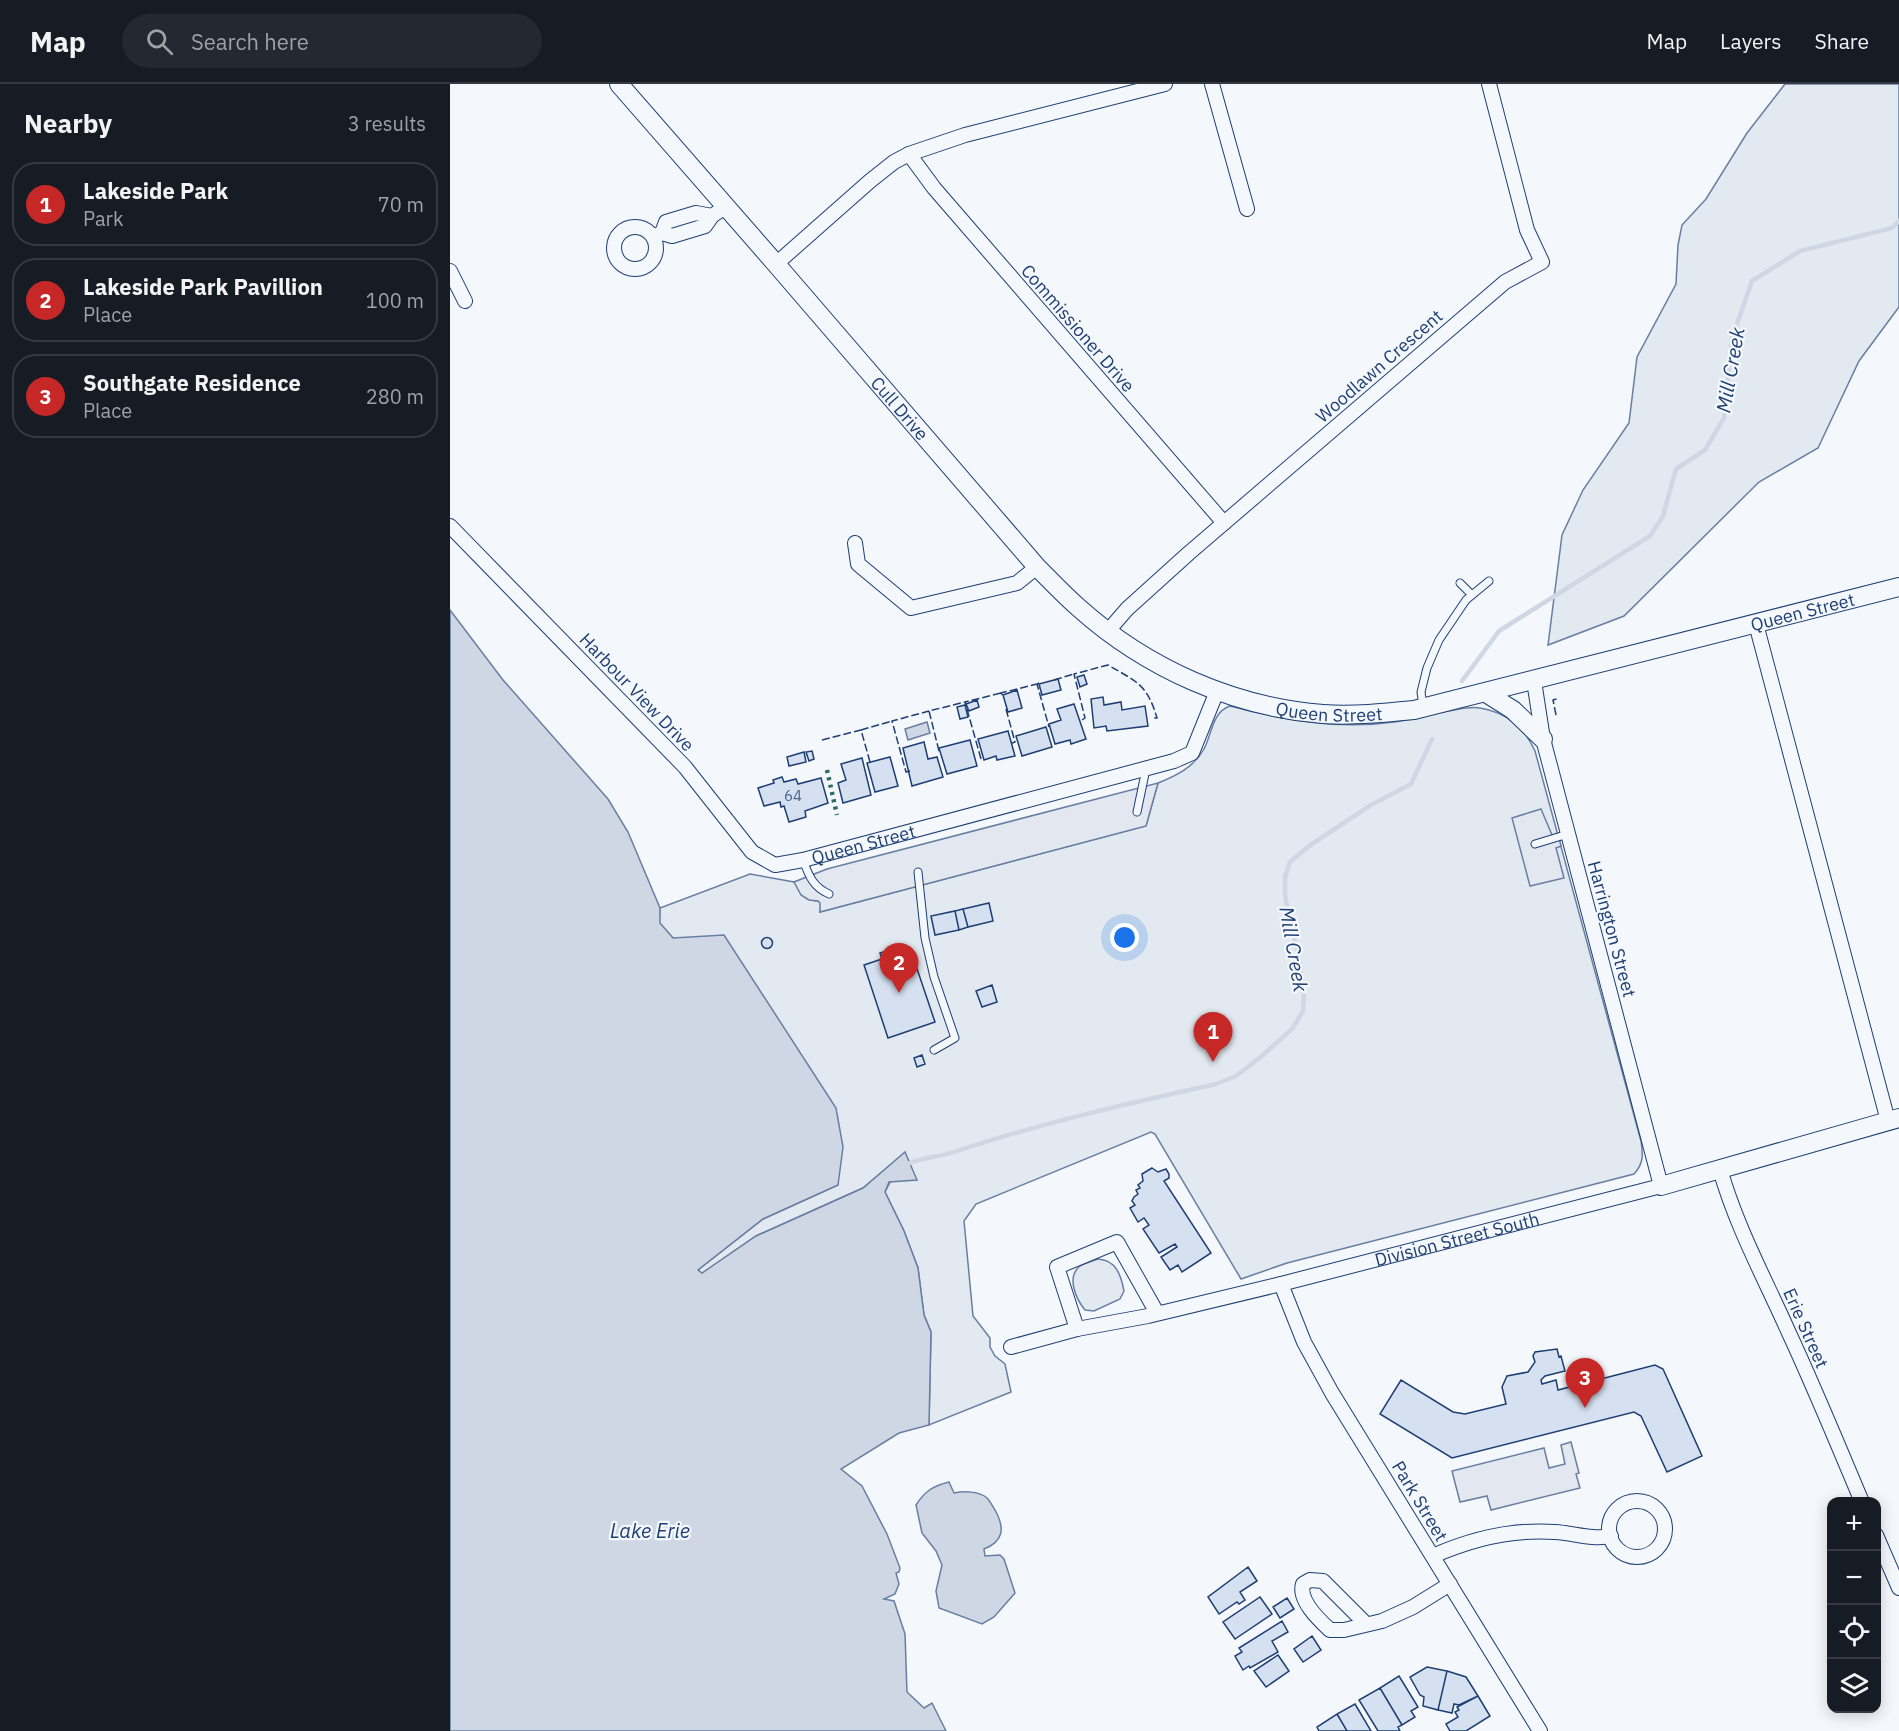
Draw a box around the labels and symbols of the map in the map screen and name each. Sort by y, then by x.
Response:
street label: Commissioner Drive [1016,259,1140,397]
street label: Woodlawn Crescent [1311,305,1447,427]
water label: Mill Creek [1709,325,1751,415]
street label: Cull Drive [866,371,934,445]
street label: Queen Street [1748,587,1857,636]
street label: Harbour View Drive [575,628,699,756]
street label: Queen Street [1274,696,1383,726]
house number: 64 [784,786,802,805]
street label: Queen Street [809,819,918,869]
street label: Harrington Street [1583,858,1641,1000]
water label: Mill Creek [1273,904,1315,994]
your location [1110,923,1139,952]
pin: 2 [880,944,918,993]
pin: 1 [1194,1012,1233,1062]
street label: Division Street South [1372,1206,1541,1271]
street label: Erie Street [1778,1284,1834,1372]
pin: 3 [1566,1358,1604,1408]
street label: Park Street [1387,1456,1453,1546]
water label: Lake Erie [610,1517,690,1544]

